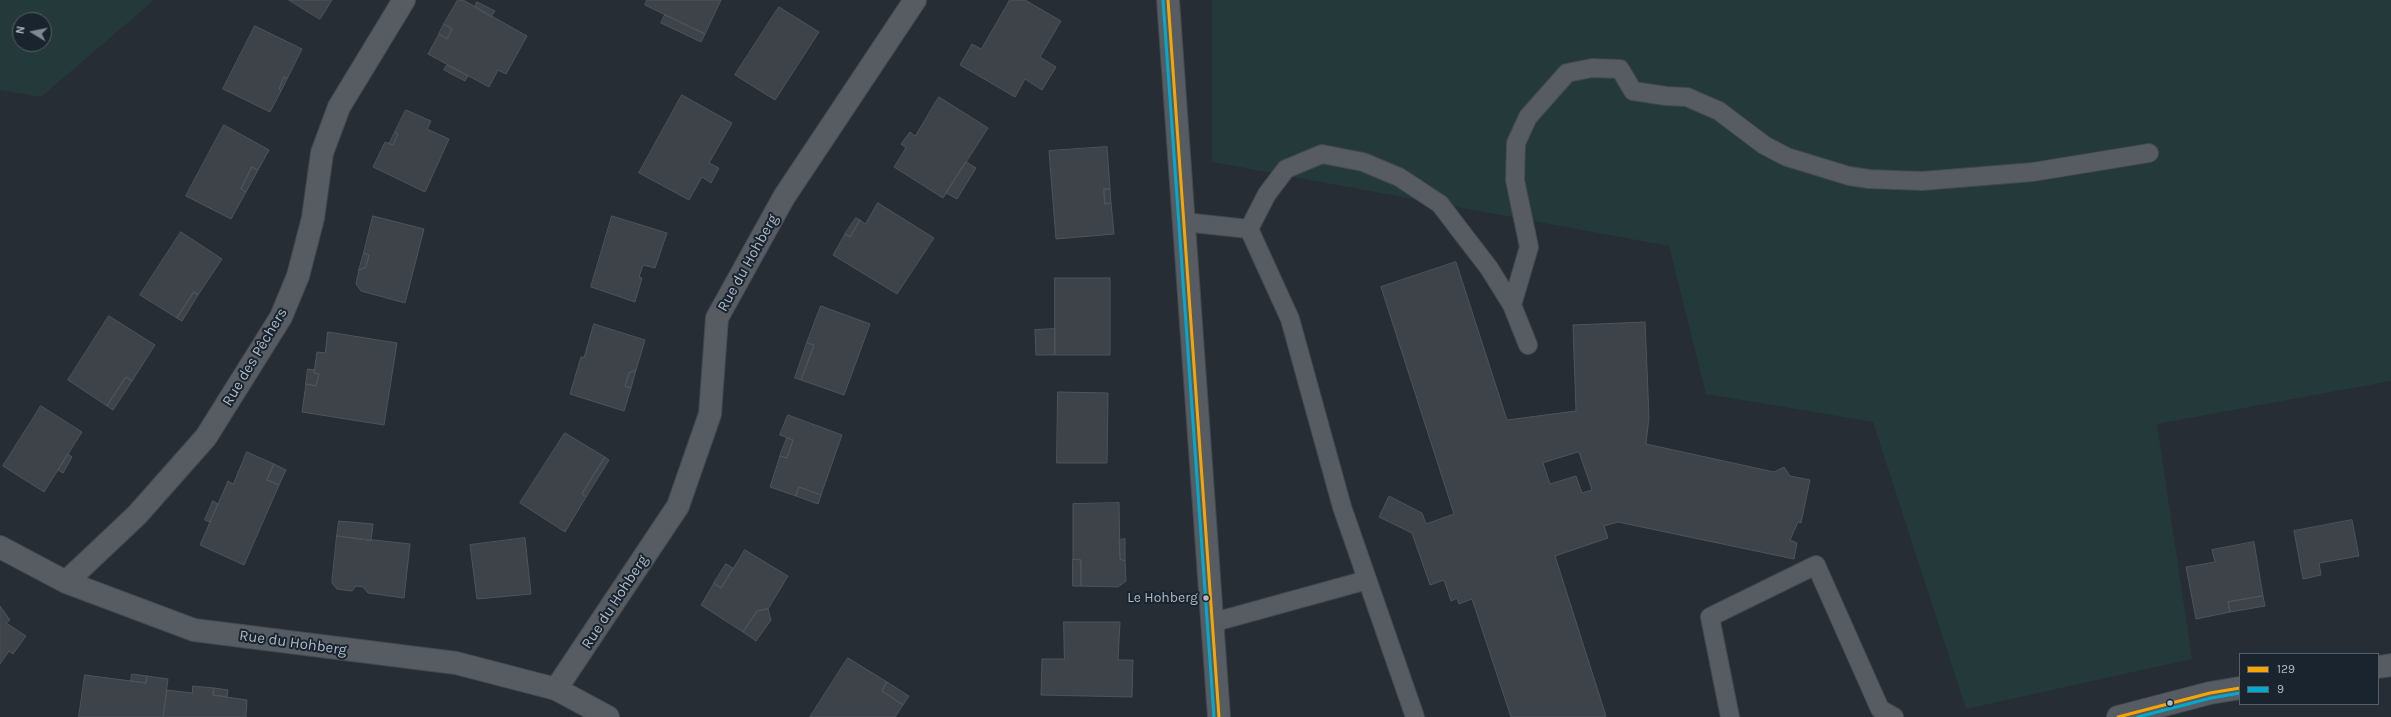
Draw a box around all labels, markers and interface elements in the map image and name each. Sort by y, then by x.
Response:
north arrow [12,12,52,52]
text: N [14,25,28,35]
street label: Rue du Hohberg [714,211,782,315]
street label: Rue des Pêchers [219,305,291,409]
street label: Rue du Hohberg [578,552,652,652]
place label: Le Hohberg [1127,590,1198,606]
marker: Le Hohberg [1201,593,1211,603]
street label: Rue du Hohberg [238,627,348,659]
legend [2239,653,2379,705]
text: 129 [2277,662,2295,676]
text: 9 [2277,682,2284,696]
unlabelled marker [2165,698,2175,708]

